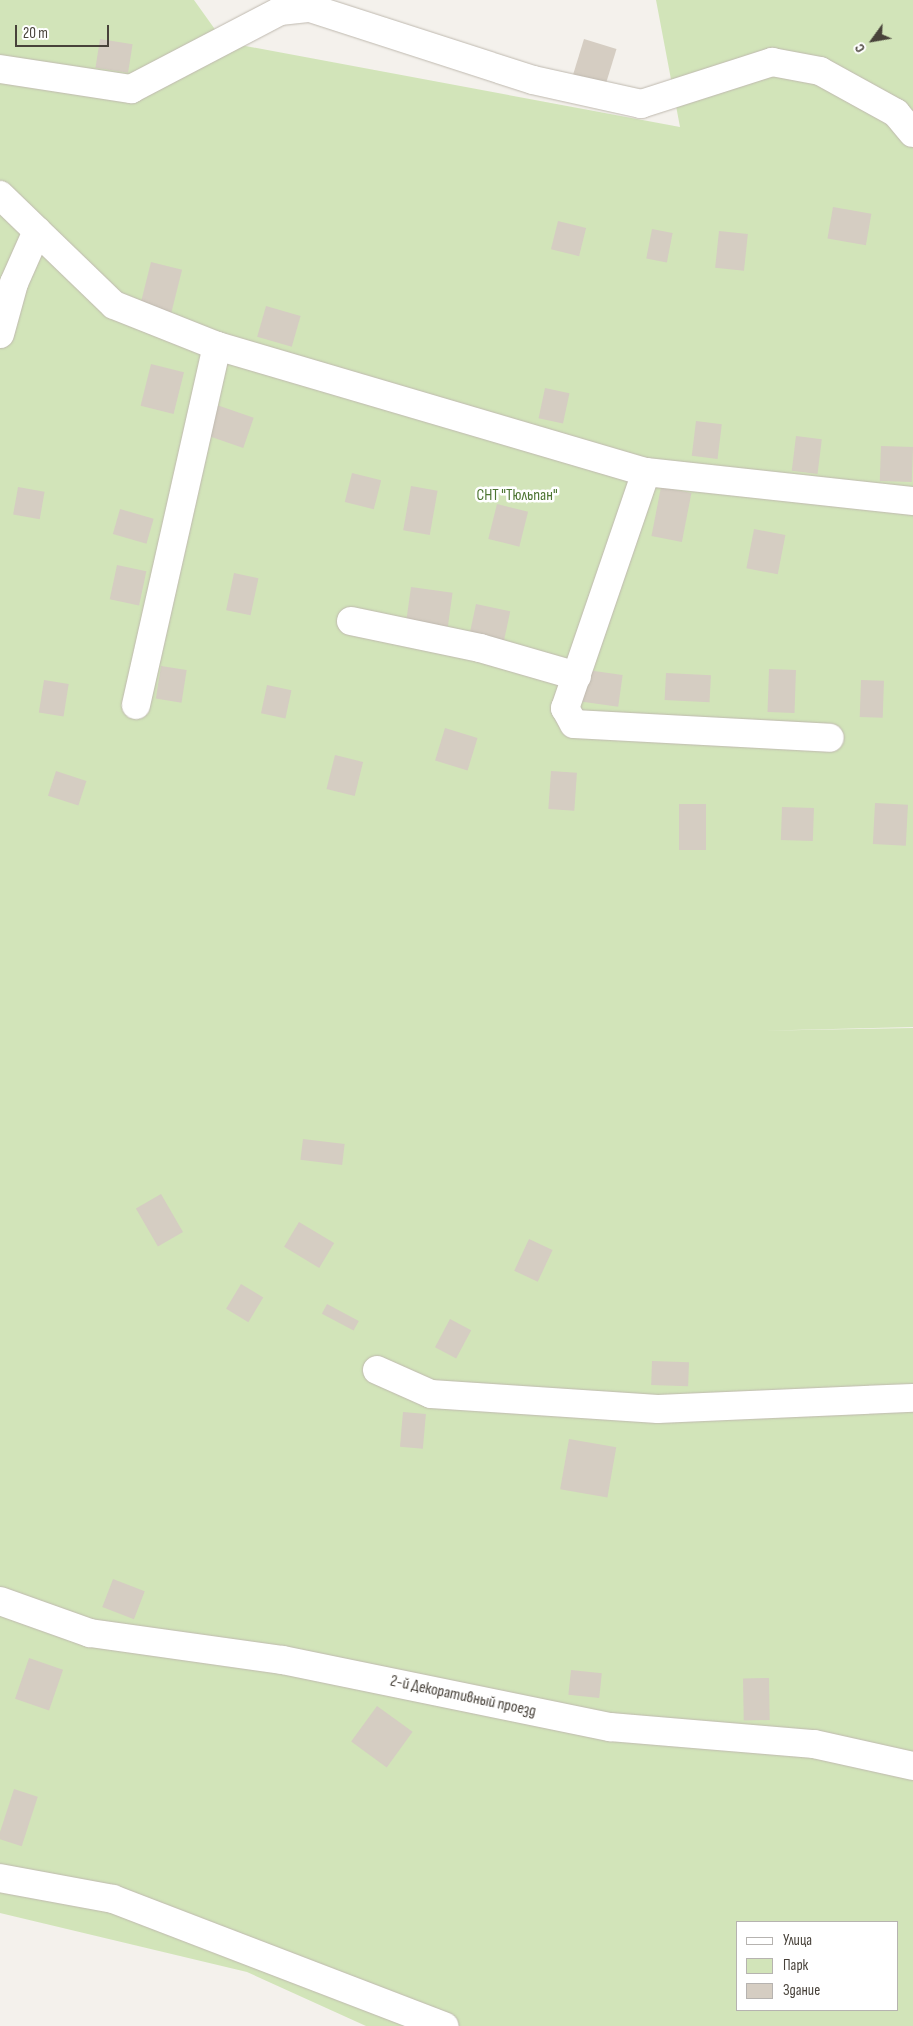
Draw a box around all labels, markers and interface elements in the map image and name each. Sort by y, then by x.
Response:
scale bar [18,15,111,47]
north arrow [848,15,898,65]
text: 20 m [23,24,48,43]
text: С [851,41,869,56]
park label: СНТ "Тюльпан" [476,486,558,506]
street label: 2-й Декоративный проезд [388,1672,538,1722]
legend [736,1921,898,2011]
text: Улица [783,1931,812,1950]
text: Парк [783,1956,808,1975]
text: Здание [783,1981,820,2000]

